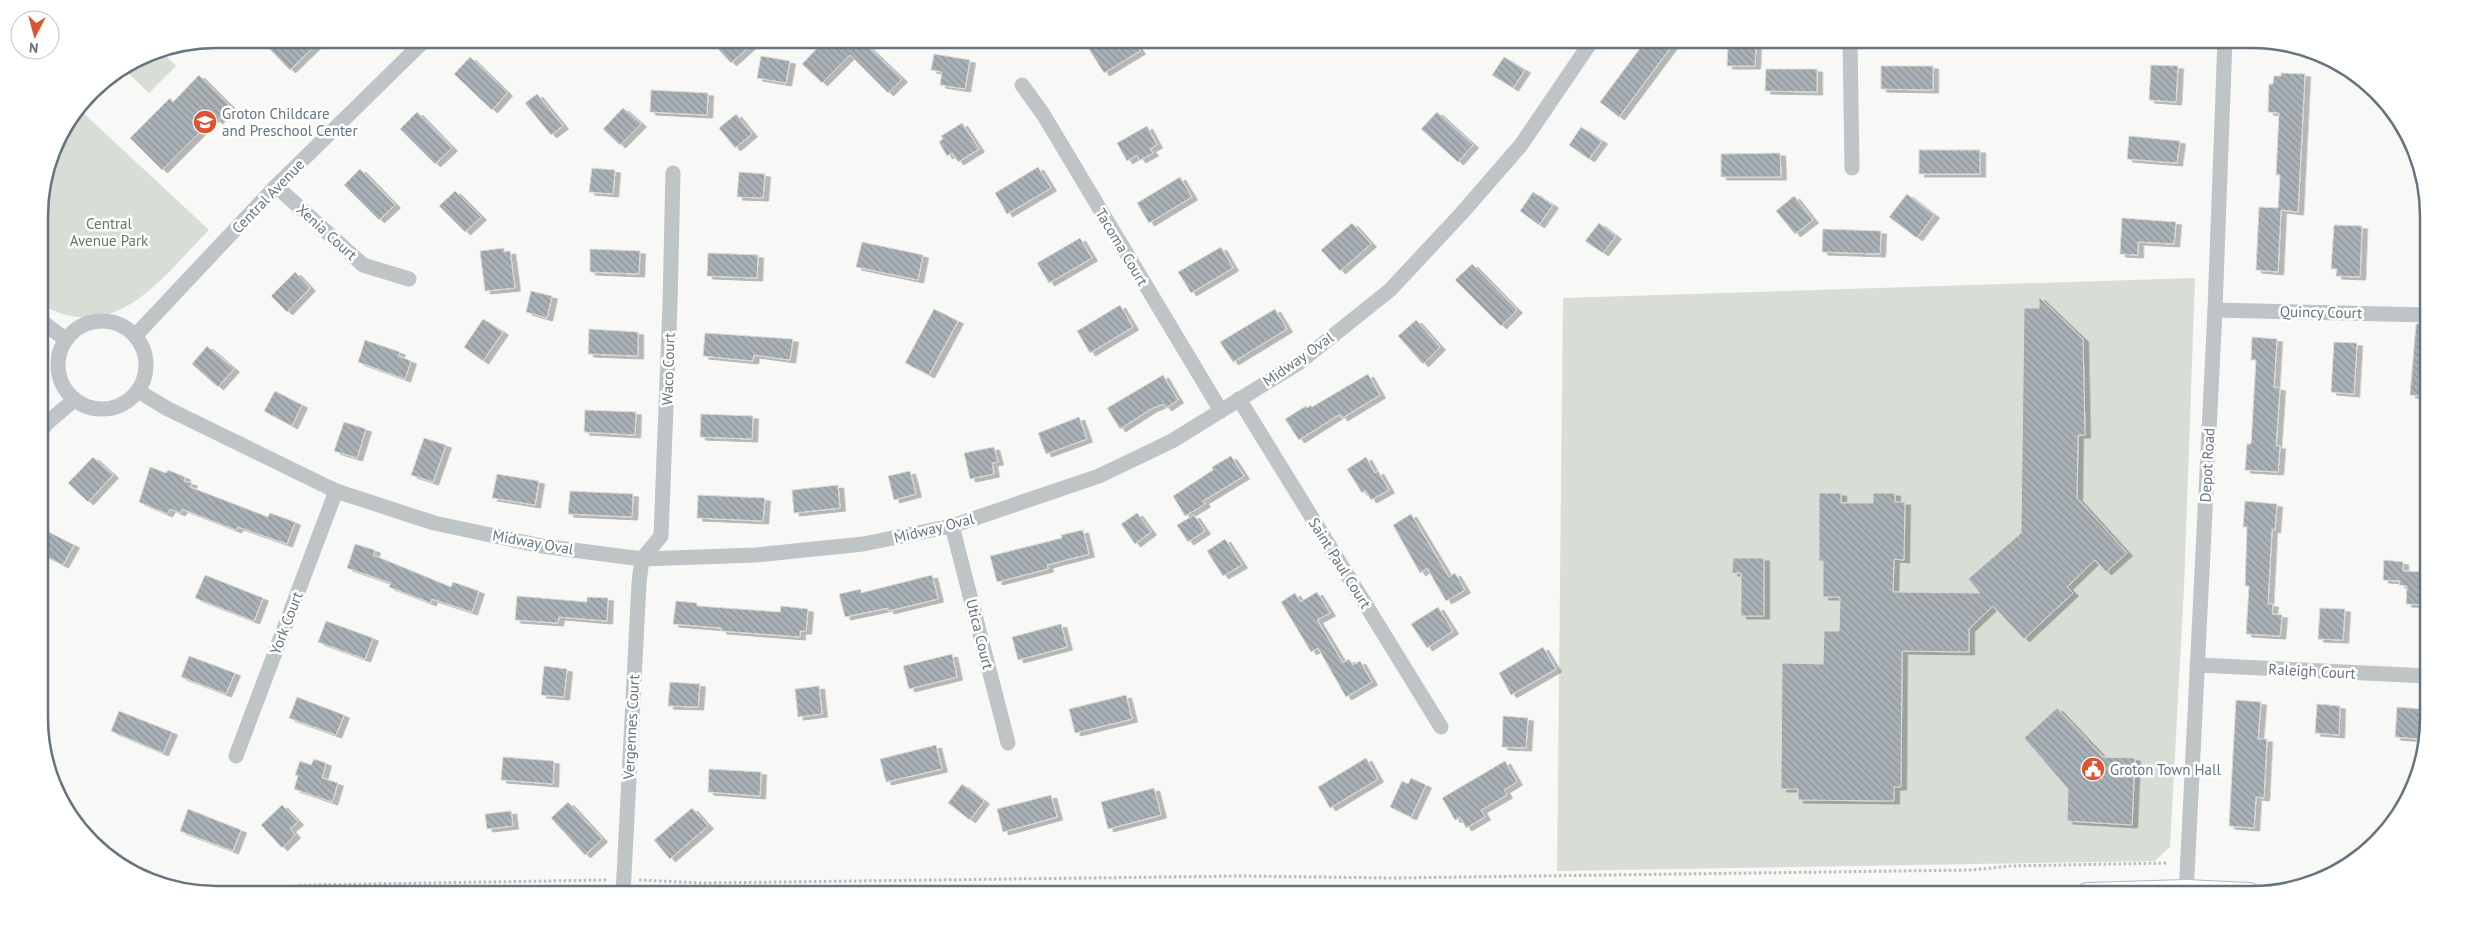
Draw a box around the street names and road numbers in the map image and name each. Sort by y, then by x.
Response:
street label: Central Avenue [228,155,308,237]
street label: Xenia Court [293,200,361,264]
street label: Tacoma Court [1091,205,1153,289]
street label: Quincy Court [2280,302,2362,322]
street label: Midway Oval [1259,327,1338,390]
street label: Waco Court [657,332,679,406]
street label: Depot Road [2196,427,2218,503]
street label: Midway Oval [892,509,977,547]
street label: Saint Paul Court [1305,514,1375,612]
street label: Midway Oval [491,526,576,559]
street label: York Court [265,589,307,657]
street label: Utica Court [962,597,998,671]
street label: Raleigh Court [2268,659,2356,683]
street label: Vergennes Court [619,674,643,781]

